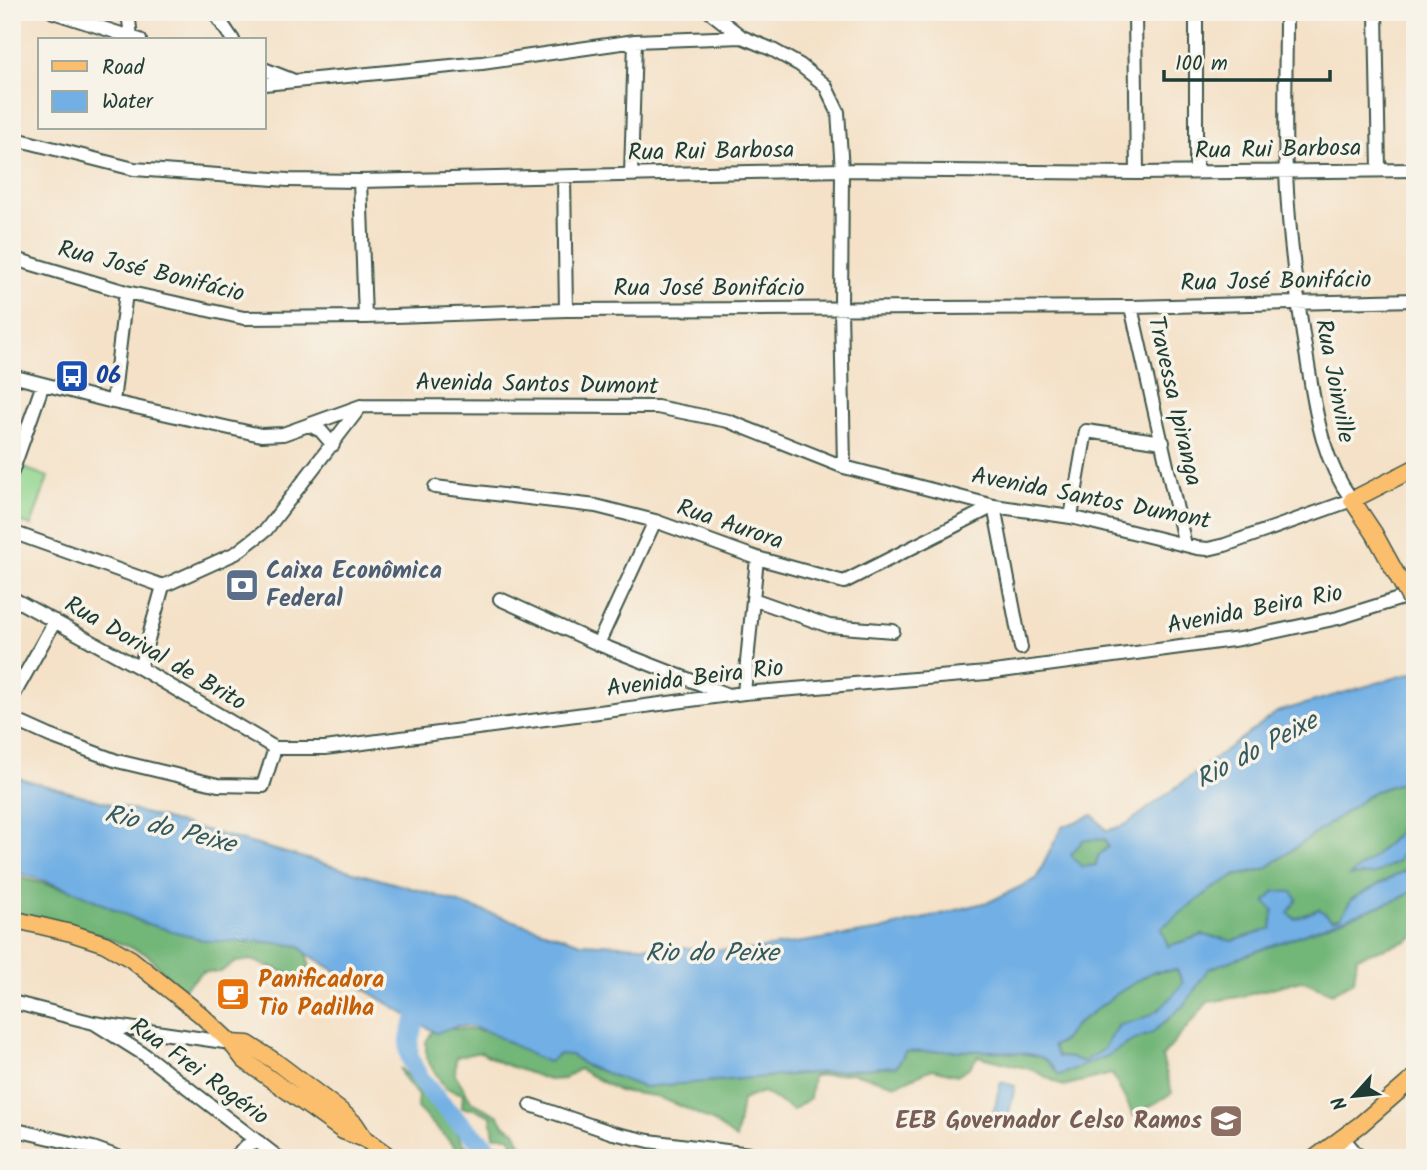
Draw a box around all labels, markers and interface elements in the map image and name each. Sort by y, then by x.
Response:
legend [38,38,266,130]
scale bar [1164,38,1331,82]
text: 100 m [1175,48,1228,81]
text: Road [102,52,145,85]
text: Water [102,86,154,119]
street label: Rua Rui Barbosa [1194,129,1362,171]
street label: Rua Rui Barbosa [627,131,795,173]
street label: Rua José Bonifácio [54,230,249,314]
street label: Rua José Bonifácio [1180,261,1372,303]
street label: Rua José Bonifácio [613,269,805,308]
street label: Travessa Ipiranga [1135,312,1213,490]
street label: Rua Joinville [1303,316,1365,446]
bus stop icon: 06 [53,357,91,395]
place label: 06 [96,357,121,396]
street label: Avenida Santos Dumont [415,363,659,407]
street label: Avenida Santos Dumont [968,457,1215,541]
street label: Rua Aurora [671,489,789,561]
place label: Caixa Econômica Federal [266,552,442,619]
bank icon: Caixa Econômica Federal [223,566,261,604]
street label: Avenida Beira Rio [1164,574,1346,646]
street label: Rua Dorival de Brito [57,586,254,722]
street label: Avenida Beira Rio [604,649,786,709]
water label: Rio do Peixe [1188,700,1328,801]
water label: Rio do Peixe [100,793,242,867]
water label: Rio do Peixe [645,933,781,975]
place label: Panificadora Tio Padilha [258,961,384,1028]
cafe icon: Panificadora Tio Padilha [214,975,252,1013]
street label: Rua Frei Rogério [121,1008,277,1136]
north arrow [1318,1062,1388,1132]
text: N [1325,1091,1357,1115]
place label: EEB Governador Celso Ramos [895,1102,1202,1141]
school or university icon: EEB Governador Celso Ramos [1207,1102,1245,1140]

